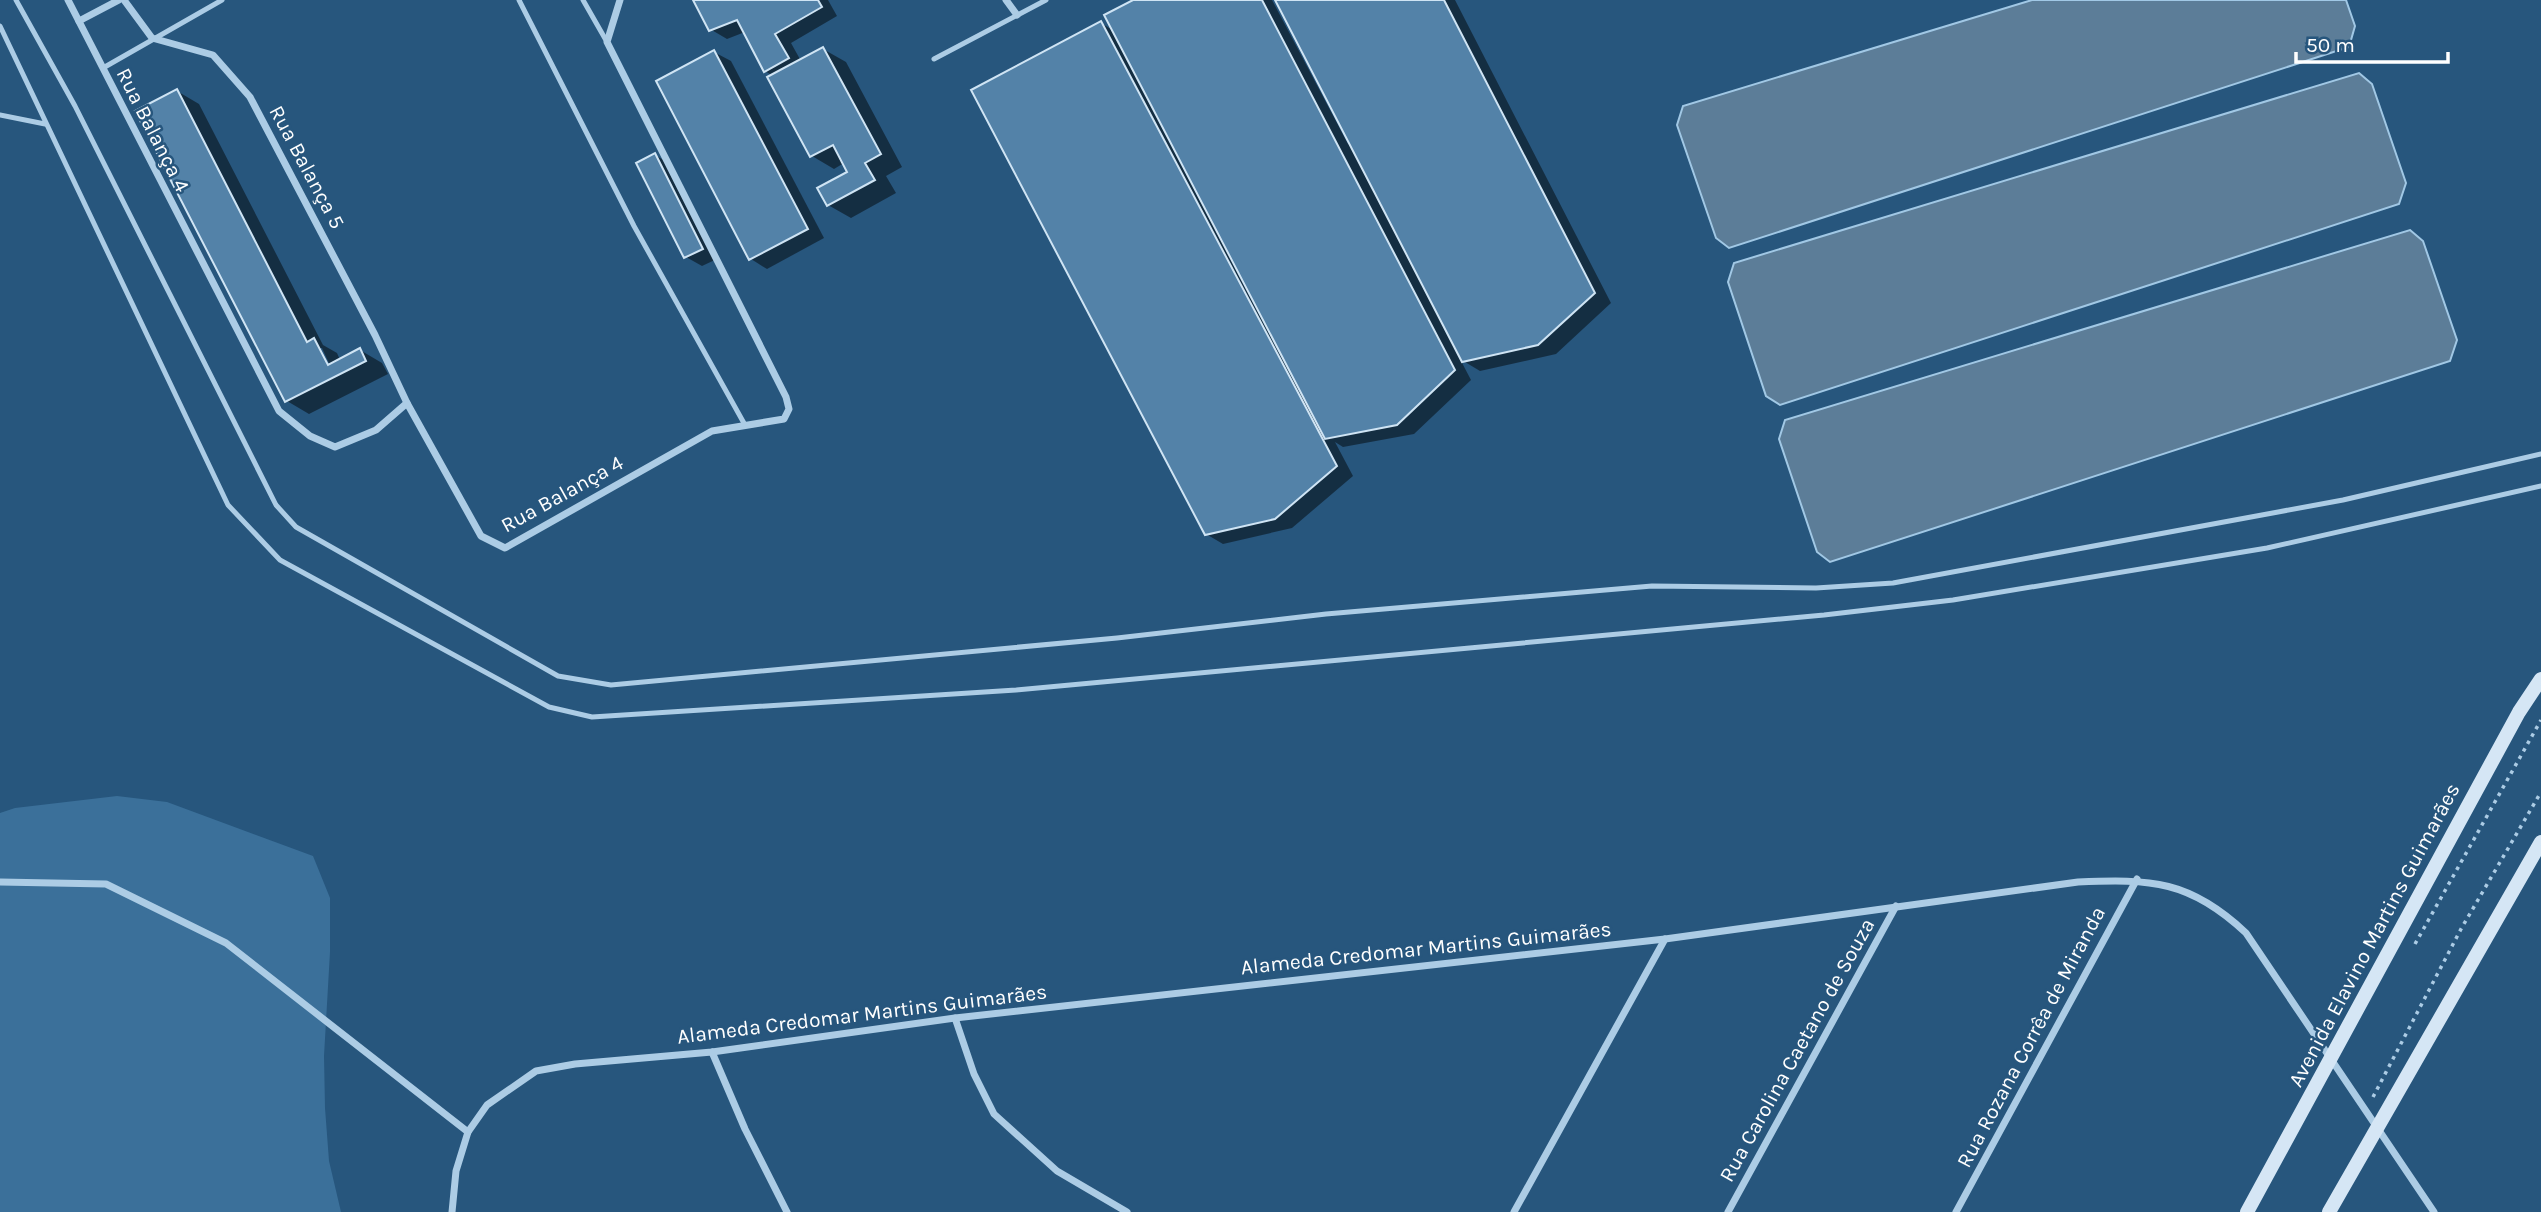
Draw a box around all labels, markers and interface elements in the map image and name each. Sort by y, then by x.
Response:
scale bar [2296,21,2448,65]
text: 50 m [2306,33,2355,57]
street label: Rua Balança 4 [111,64,195,196]
street label: Rua Balança 5 [264,101,350,233]
street label: Rua Balança 4 [497,450,628,537]
street label: Avenida Elavino Martins Guimarães [2283,779,2465,1091]
street label: Rua Rozana Corrêa de Miranda [1952,902,2110,1172]
street label: Rua Carolina Caetano de Souza [1714,914,1880,1186]
street label: Alameda Credomar Martins Guimarães [1240,917,1612,979]
street label: Alameda Credomar Martins Guimarães [676,979,1048,1049]

